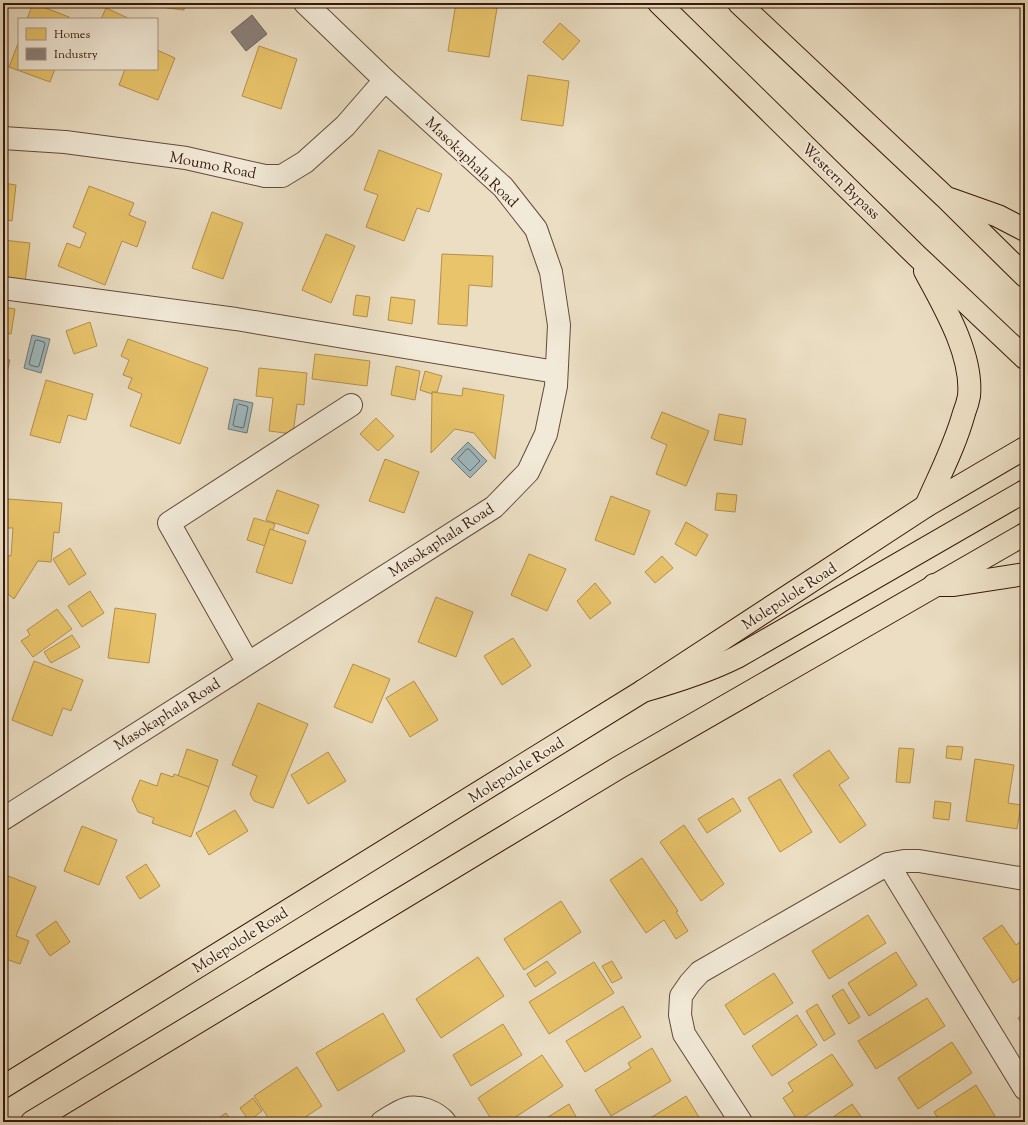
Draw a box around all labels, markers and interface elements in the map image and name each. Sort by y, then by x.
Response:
legend [18,18,158,70]
text: Homes [54,26,90,44]
text: Industry [54,46,98,64]
street label: Masokaphala Road [420,113,522,213]
street label: Western Bypass [796,139,884,225]
street label: Moumo Road [168,148,258,185]
street label: Masokaphala Road [385,499,499,583]
street label: Molepolole Road [738,558,842,636]
street label: Masokaphala Road [111,674,225,756]
street label: Molepolole Road [465,733,569,809]
street label: Molepolole Road [189,903,293,979]

